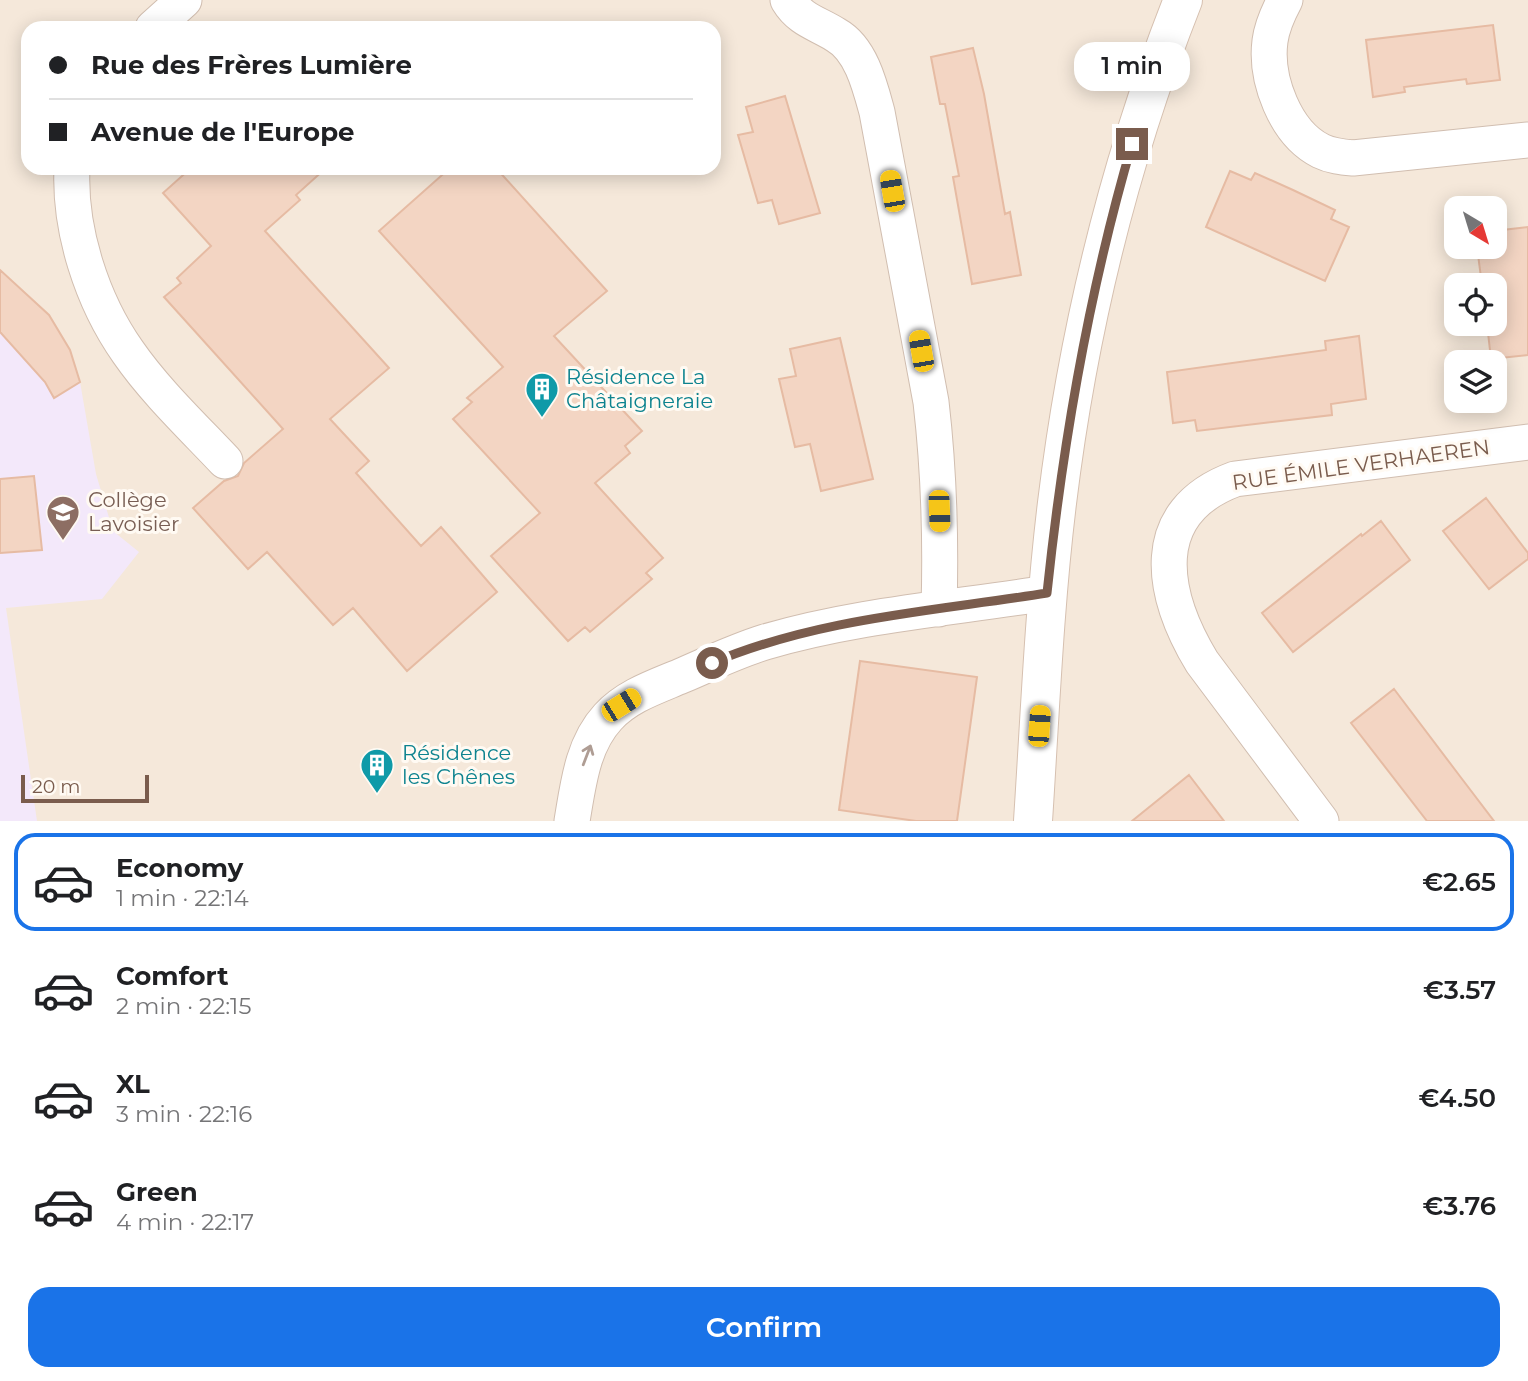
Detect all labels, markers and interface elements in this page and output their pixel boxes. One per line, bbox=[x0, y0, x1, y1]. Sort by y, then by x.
callout: 1 min bbox=[1074, 43, 1190, 92]
text: Rue des Frères Lumière bbox=[91, 49, 412, 81]
text: 1 min bbox=[1101, 52, 1163, 80]
text: Avenue de l'Europe bbox=[91, 116, 354, 148]
route end bbox=[1116, 128, 1148, 160]
car bbox=[879, 168, 906, 214]
north arrow bbox=[1444, 196, 1507, 259]
map controls bbox=[1444, 196, 1507, 413]
button: locate bbox=[1444, 273, 1507, 336]
car bbox=[908, 328, 935, 374]
button: layers bbox=[1444, 350, 1507, 413]
place label: Résidence La Châtaigneraie bbox=[566, 364, 713, 413]
building icon: Résidence La Châtaigneraie bbox=[523, 370, 561, 419]
street label: RUE ÉMILE VERHAEREN bbox=[1231, 434, 1491, 495]
place label: Collège Lavoisier bbox=[88, 487, 179, 536]
car bbox=[928, 490, 951, 532]
school or university icon: Collège Lavoisier bbox=[44, 493, 82, 542]
route start bbox=[696, 647, 728, 679]
car bbox=[598, 685, 645, 725]
car bbox=[1028, 704, 1051, 748]
place label: Résidence les Chênes bbox=[402, 740, 515, 789]
one-way arrow bbox=[582, 744, 595, 766]
building icon: Résidence les Chênes bbox=[358, 746, 396, 795]
scale bar bbox=[21, 772, 149, 804]
text: 20 m bbox=[32, 775, 80, 798]
icon: car bbox=[32, 851, 95, 914]
text: Economy bbox=[116, 852, 243, 884]
text: €2.65 bbox=[1422, 866, 1496, 898]
text: 1 min · 22:14 bbox=[116, 884, 249, 912]
icon: car bbox=[32, 959, 95, 1022]
text: Comfort bbox=[116, 960, 228, 992]
text: €3.57 bbox=[1423, 974, 1496, 1006]
text: 2 min · 22:15 bbox=[116, 992, 251, 1020]
icon: car bbox=[32, 1067, 95, 1130]
text: XL bbox=[116, 1068, 150, 1100]
text: €4.50 bbox=[1418, 1082, 1496, 1114]
text: 3 min · 22:16 bbox=[116, 1100, 252, 1128]
icon: car bbox=[32, 1175, 95, 1238]
text: Green bbox=[116, 1176, 198, 1208]
text: €3.76 bbox=[1422, 1190, 1496, 1222]
text: 4 min · 22:17 bbox=[116, 1208, 254, 1236]
button: Confirm bbox=[28, 1287, 1500, 1367]

